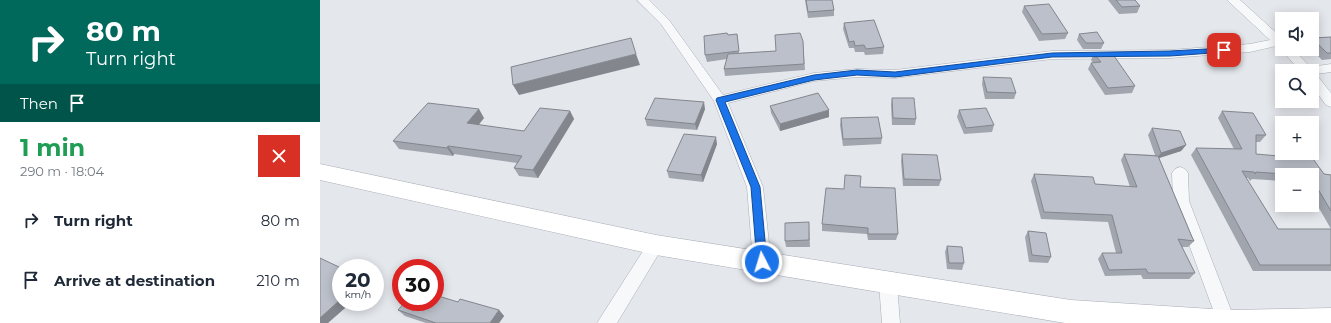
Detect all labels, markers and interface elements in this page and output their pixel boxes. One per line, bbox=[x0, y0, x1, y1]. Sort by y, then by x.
map controls bbox=[1275, 12, 1319, 212]
button: sound bbox=[1275, 12, 1319, 56]
text: 80 m bbox=[86, 14, 161, 48]
icon: right bbox=[20, 16, 72, 68]
pin bbox=[1207, 33, 1241, 67]
icon: arrive bbox=[1213, 39, 1235, 61]
text: Turn right bbox=[86, 48, 176, 70]
button: search bbox=[1275, 64, 1319, 108]
icon: arrive bbox=[66, 92, 88, 114]
text: Then bbox=[20, 94, 58, 113]
button: + bbox=[1275, 116, 1319, 160]
text: 1 min bbox=[20, 133, 85, 162]
button: close bbox=[258, 135, 300, 177]
text: 290 m · 18:04 bbox=[20, 163, 104, 179]
button: − bbox=[1275, 168, 1319, 212]
icon: right bbox=[20, 209, 42, 231]
text: Turn right bbox=[54, 211, 133, 230]
text: 80 m bbox=[261, 211, 300, 230]
position arrow bbox=[741, 241, 783, 283]
speed limit sign: 30 bbox=[392, 259, 444, 311]
text: 20 bbox=[345, 268, 371, 292]
icon: arrive bbox=[20, 269, 42, 291]
text: Arrive at destination bbox=[54, 271, 215, 290]
text: 210 m bbox=[256, 271, 300, 290]
text: km/h bbox=[345, 288, 371, 301]

